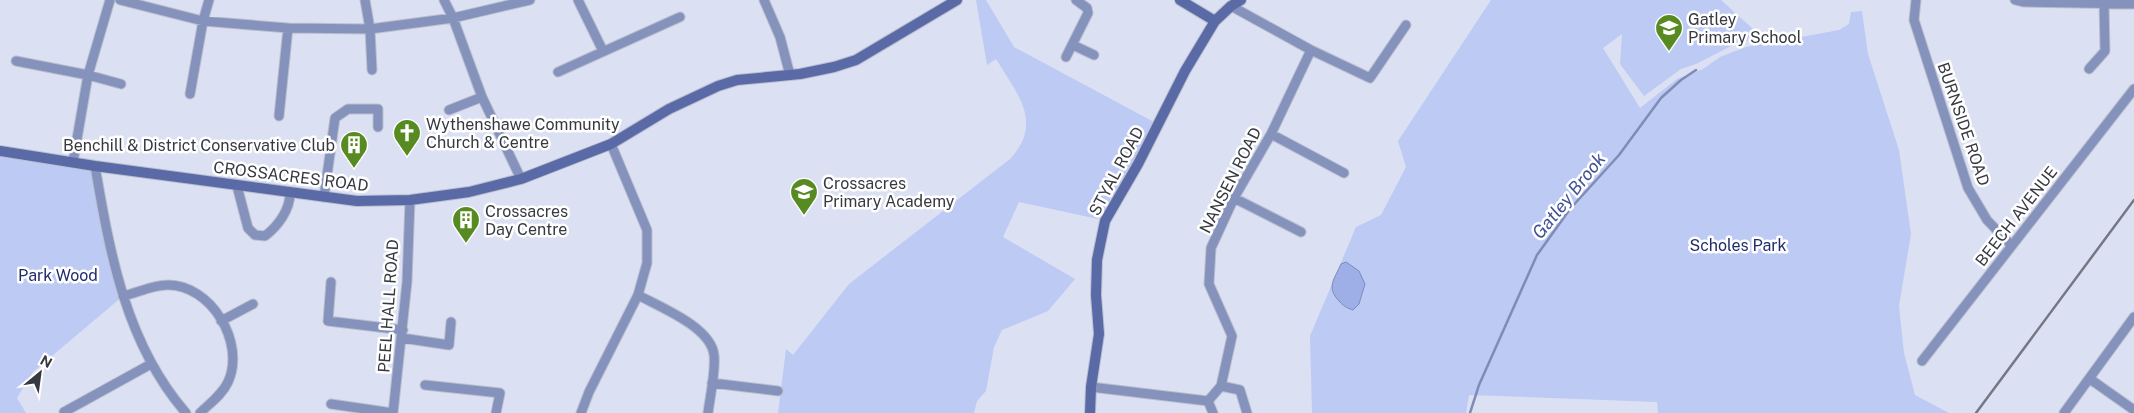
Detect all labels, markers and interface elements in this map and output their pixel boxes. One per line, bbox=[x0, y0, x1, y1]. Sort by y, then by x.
place label: Gatley Primary School bbox=[1688, 10, 1802, 47]
school or university icon: Gatley Primary School bbox=[1654, 13, 1684, 52]
street label: BURNSIDE ROAD bbox=[1934, 60, 1994, 188]
place label: Wythenshawe Community Church & Centre bbox=[426, 115, 620, 152]
church icon: Wythenshawe Community Church & Centre bbox=[392, 118, 422, 157]
street label: STYAL ROAD bbox=[1085, 124, 1148, 219]
street label: NANSEN ROAD bbox=[1196, 124, 1265, 236]
building icon: Benchill & District Conservative Club bbox=[339, 130, 369, 169]
place label: Benchill & District Conservative Club bbox=[63, 136, 335, 155]
water label: Gatley Brook bbox=[1528, 148, 1610, 243]
street label: CROSSACRES ROAD bbox=[212, 158, 370, 195]
street label: BEECH AVENUE bbox=[1972, 163, 2061, 270]
place label: Crossacres Primary Academy bbox=[823, 174, 955, 211]
school or university icon: Crossacres Primary Academy bbox=[789, 177, 819, 216]
place label: Crossacres Day Centre bbox=[485, 202, 568, 239]
building icon: Crossacres Day Centre bbox=[451, 205, 481, 244]
park label: Scholes Park bbox=[1689, 236, 1787, 255]
street label: PEEL HALL ROAD bbox=[374, 239, 403, 373]
park label: Park Wood bbox=[18, 266, 98, 285]
north arrow bbox=[15, 348, 65, 398]
text: N bbox=[38, 352, 55, 371]

